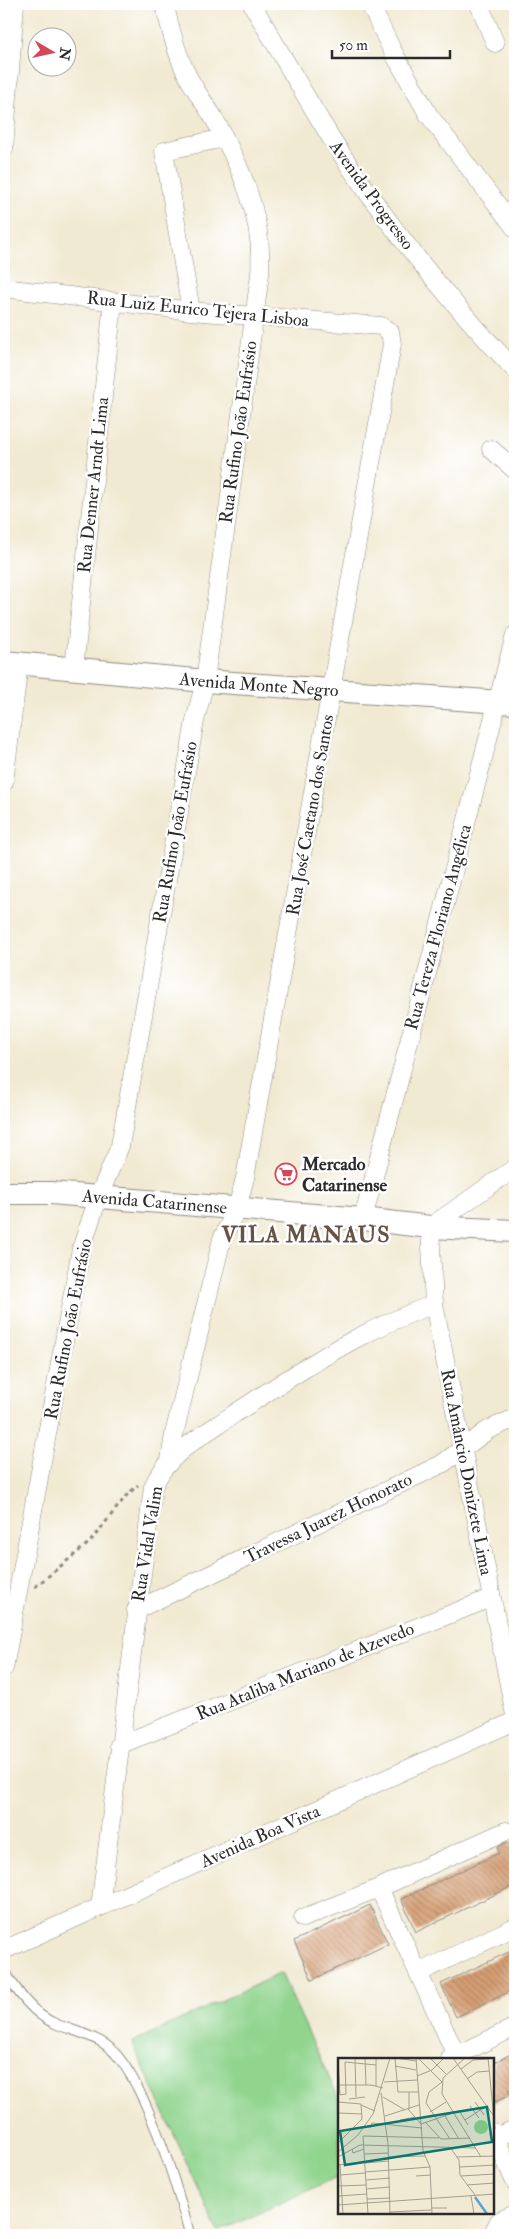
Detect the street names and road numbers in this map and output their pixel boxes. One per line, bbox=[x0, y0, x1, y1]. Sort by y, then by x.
street label: Avenida Progresso bbox=[324, 135, 419, 255]
street label: Rua Luiz Eurico Tejera Lisboa bbox=[86, 286, 311, 333]
street label: Rua Rufino João Eufrásio bbox=[214, 339, 263, 525]
street label: Rua Denner Arndt Lima bbox=[73, 395, 114, 574]
street label: Avenida Monte Negro bbox=[177, 668, 340, 702]
street label: Rua José Caetano dos Santos bbox=[281, 713, 340, 918]
street label: Rua Rufino João Eufrásio bbox=[148, 739, 203, 925]
street label: Rua Tereza Floriano Angélica bbox=[400, 821, 477, 1033]
street label: Avenida Catarinense bbox=[80, 1185, 228, 1220]
street label: Rua Rufino João Eufrásio bbox=[40, 1236, 97, 1422]
street label: Rua Amâncio Donizete Lima bbox=[435, 1367, 498, 1578]
street label: Travessa Juarez Honorato bbox=[241, 1468, 416, 1569]
street label: Rua Vidal Valim bbox=[127, 1484, 168, 1604]
street label: Rua Ataliba Mariano de Azevedo bbox=[193, 1617, 418, 1726]
street label: Avenida Boa Vista bbox=[196, 1800, 324, 1874]

